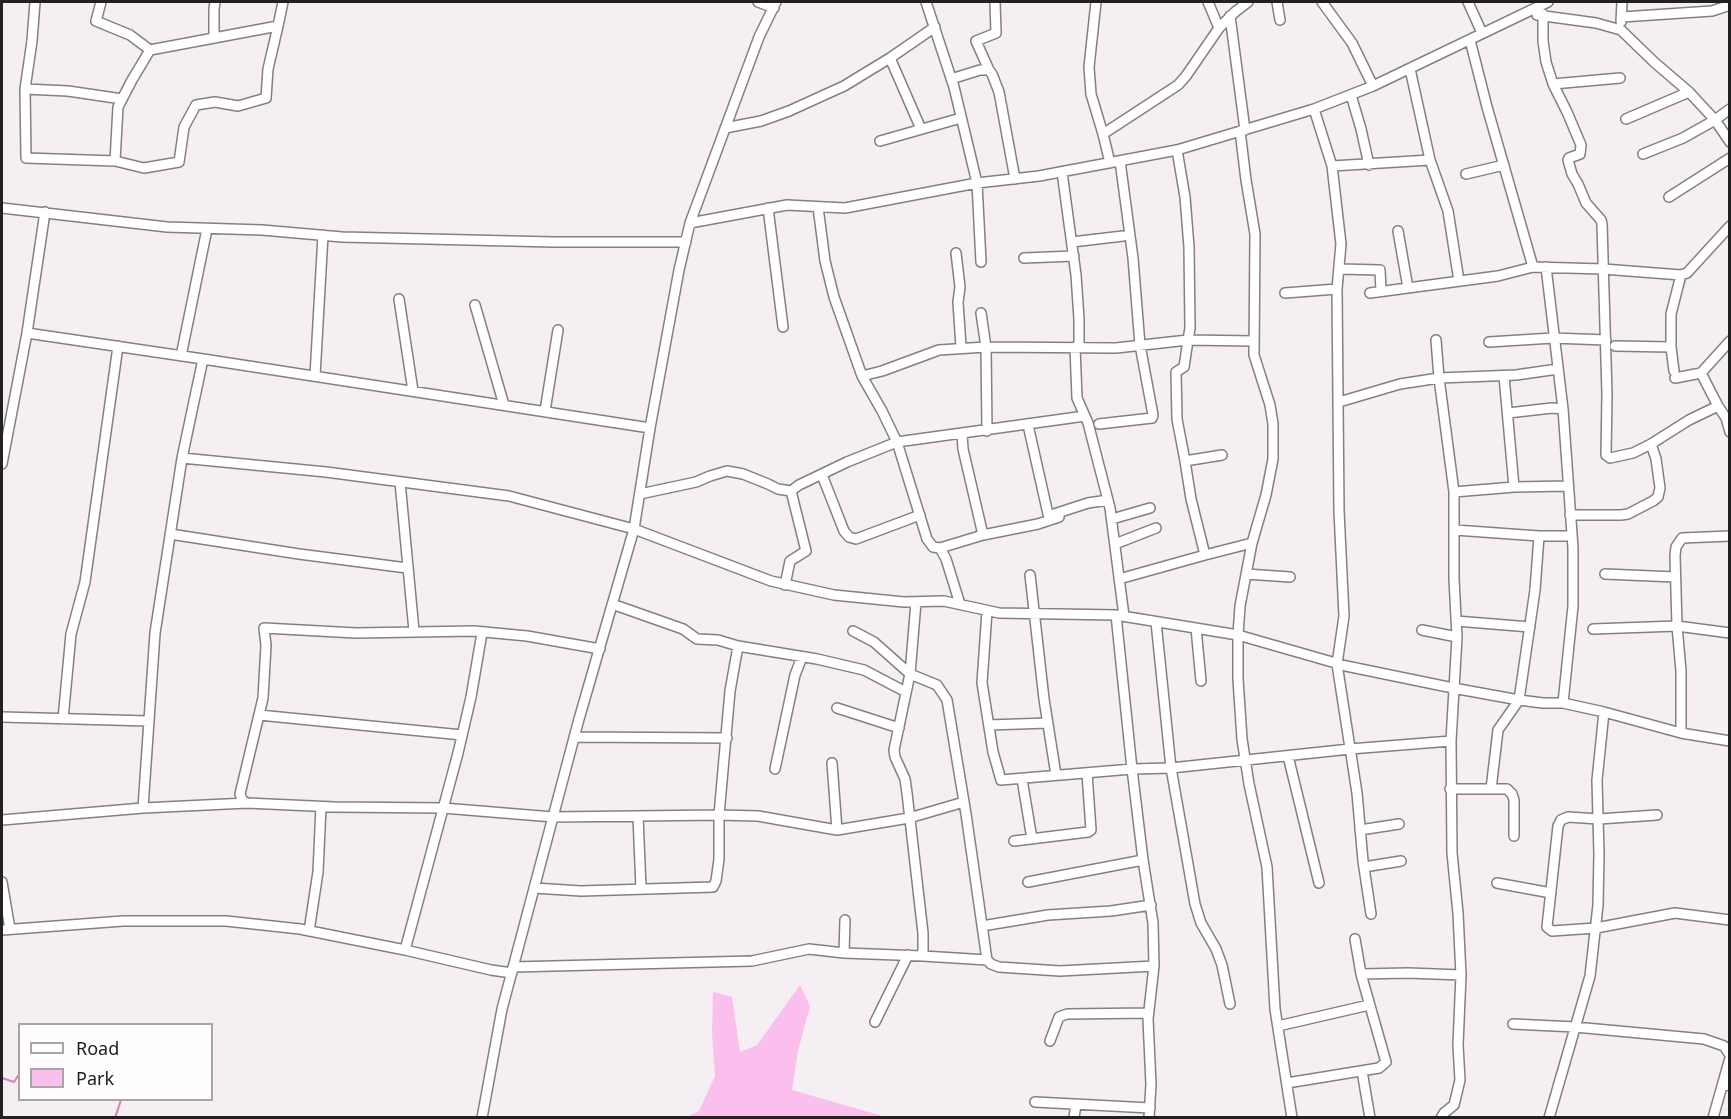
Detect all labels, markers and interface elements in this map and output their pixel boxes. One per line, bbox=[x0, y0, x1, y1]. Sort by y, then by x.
legend bbox=[18, 1023, 213, 1101]
text: Road bbox=[76, 1036, 119, 1060]
text: Park bbox=[76, 1066, 114, 1090]

